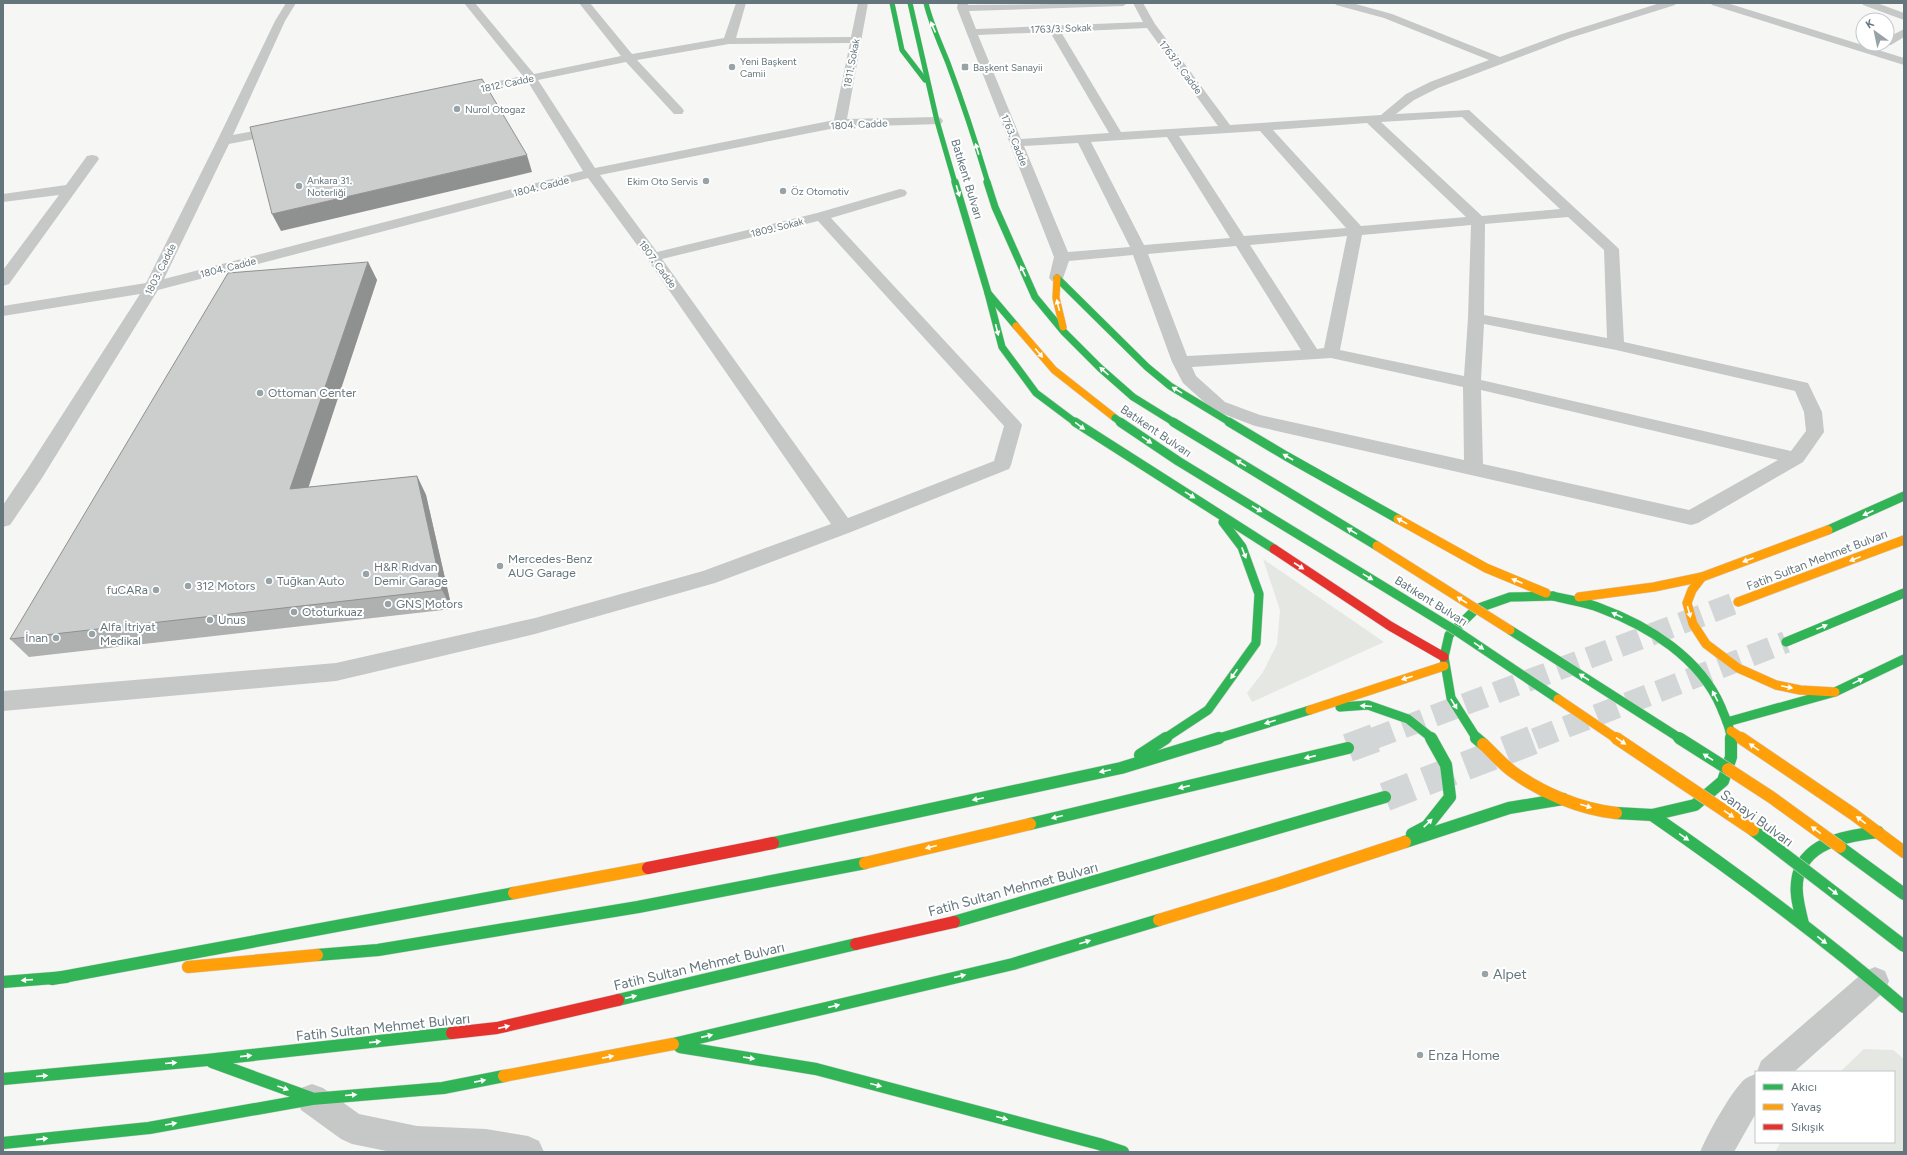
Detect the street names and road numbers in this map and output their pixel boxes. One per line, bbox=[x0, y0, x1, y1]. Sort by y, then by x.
street label: 1763/3. Sokak bbox=[1030, 21, 1092, 36]
street label: 1811. Sokak bbox=[840, 37, 863, 89]
street label: 1763/3. Cadde bbox=[1156, 38, 1205, 97]
street label: 1812. Cadde bbox=[479, 71, 535, 95]
street label: 1763. Cadde bbox=[998, 112, 1031, 168]
street label: 1804. Cadde bbox=[830, 116, 888, 132]
street label: Batıkent Bulvarı bbox=[948, 137, 986, 221]
street label: 1804. Cadde bbox=[512, 173, 571, 200]
street label: 1809. Sokak bbox=[750, 215, 805, 240]
street label: 1807. Cadde bbox=[636, 238, 680, 291]
street label: 1803. Cadde bbox=[142, 241, 179, 297]
street label: 1804. Cadde bbox=[199, 254, 258, 281]
street label: Batıkent Bulvarı bbox=[1118, 402, 1194, 460]
street label: Fatih Sultan Mehmet Bulvarı bbox=[1745, 527, 1889, 593]
street label: Batıkent Bulvarı bbox=[1392, 573, 1470, 629]
street label: Sanayi Bulvarı bbox=[1717, 786, 1797, 851]
street label: Fatih Sultan Mehmet Bulvarı bbox=[926, 859, 1100, 920]
street label: Fatih Sultan Mehmet Bulvarı bbox=[612, 939, 786, 994]
street label: Fatih Sultan Mehmet Bulvarı bbox=[295, 1010, 471, 1045]

